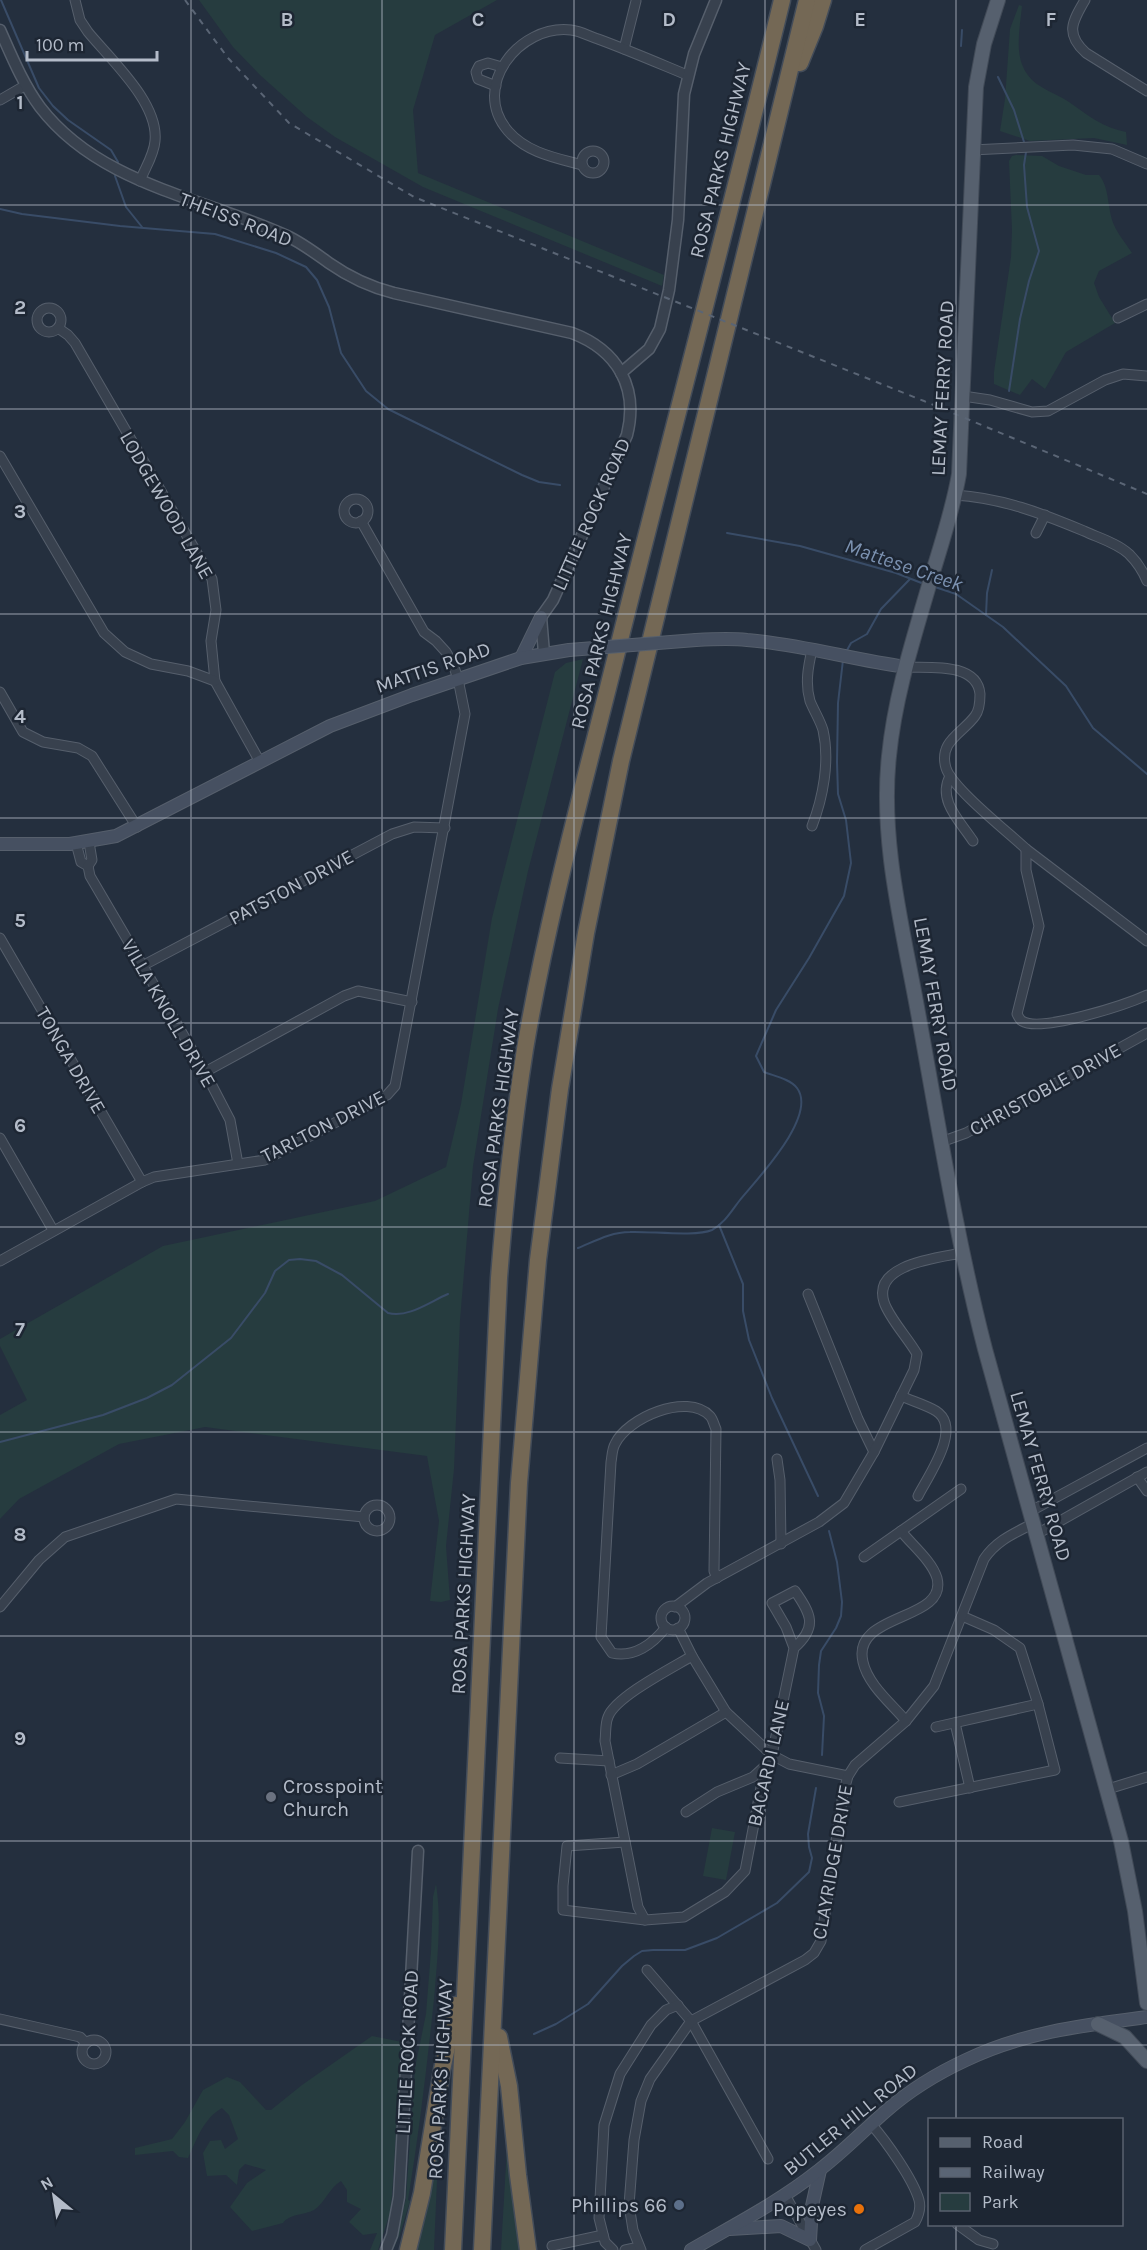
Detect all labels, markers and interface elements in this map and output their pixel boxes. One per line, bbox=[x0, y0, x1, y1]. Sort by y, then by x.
text: B bbox=[281, 8, 293, 31]
text: C bbox=[472, 8, 484, 31]
text: D bbox=[662, 8, 676, 31]
text: E bbox=[854, 8, 866, 31]
text: F bbox=[1046, 8, 1057, 31]
scale bar bbox=[27, 24, 158, 62]
text: 100 m bbox=[36, 34, 84, 56]
street label: ROSA PARKS HIGHWAY bbox=[685, 60, 756, 260]
text: 1 bbox=[16, 91, 24, 114]
street label: THEISS ROAD bbox=[176, 187, 295, 252]
text: 2 bbox=[14, 296, 26, 319]
street label: LEMAY FERRY ROAD bbox=[926, 300, 959, 477]
street label: LODGEWOOD LANE bbox=[115, 427, 218, 583]
street label: LITTLE ROCK ROAD bbox=[548, 434, 635, 594]
text: 3 bbox=[14, 500, 26, 523]
street label: ROSA PARKS HIGHWAY bbox=[566, 531, 637, 731]
water label: Mattese Creek bbox=[842, 534, 967, 597]
street label: MATTIS ROAD bbox=[373, 637, 494, 698]
text: 4 bbox=[14, 705, 26, 728]
street label: PATSTON DRIVE bbox=[225, 845, 358, 930]
text: 5 bbox=[14, 909, 26, 932]
street label: LEMAY FERRY ROAD bbox=[909, 915, 962, 1093]
street label: VILLA KNOLL DRIVE bbox=[117, 935, 220, 1092]
street label: TONGA DRIVE bbox=[31, 1003, 110, 1118]
street label: ROSA PARKS HIGHWAY bbox=[473, 1007, 524, 1209]
street label: CHRISTOBLE DRIVE bbox=[965, 1038, 1125, 1141]
street label: TARLTON DRIVE bbox=[257, 1085, 389, 1168]
text: 6 bbox=[14, 1114, 26, 1137]
text: 7 bbox=[15, 1318, 25, 1341]
street label: LEMAY FERRY ROAD bbox=[1005, 1388, 1076, 1564]
street label: ROSA PARKS HIGHWAY bbox=[447, 1493, 480, 1695]
text: 8 bbox=[14, 1523, 26, 1546]
street label: BACARDI LANE bbox=[743, 1698, 794, 1829]
text: 9 bbox=[14, 1727, 26, 1750]
place label: Crosspoint Church bbox=[283, 1775, 383, 1821]
street label: CLAYRIDGE DRIVE bbox=[808, 1783, 857, 1941]
marker: Crosspoint Church bbox=[264, 1790, 278, 1804]
street label: LITTLE ROCK ROAD bbox=[392, 1969, 423, 2135]
street label: ROSA PARKS HIGHWAY bbox=[424, 1978, 457, 2180]
street label: BUTLER HILL ROAD bbox=[779, 2058, 922, 2180]
legend bbox=[928, 2118, 1123, 2226]
text: Road bbox=[982, 2131, 1023, 2153]
text: Railway bbox=[982, 2161, 1045, 2183]
north arrow bbox=[24, 2166, 84, 2226]
text: N bbox=[37, 2172, 56, 2195]
text: Park bbox=[982, 2191, 1019, 2213]
place label: Phillips 66 bbox=[571, 2194, 667, 2217]
marker: Phillips 66 bbox=[672, 2198, 686, 2212]
place label: Popeyes bbox=[773, 2198, 847, 2221]
marker: Popeyes bbox=[852, 2202, 866, 2216]

